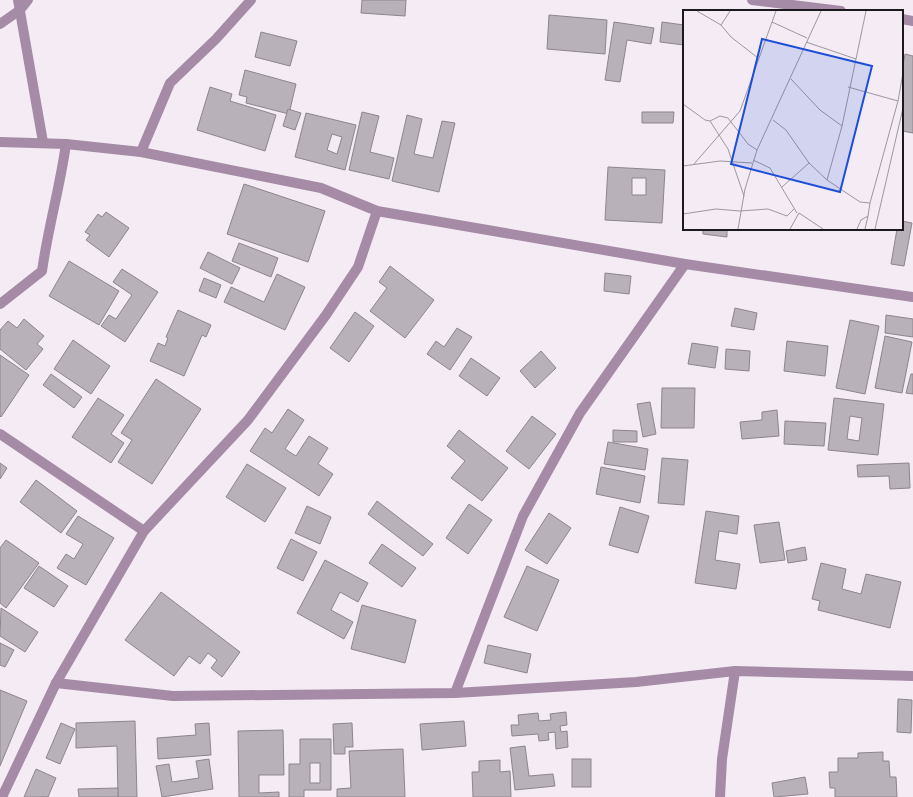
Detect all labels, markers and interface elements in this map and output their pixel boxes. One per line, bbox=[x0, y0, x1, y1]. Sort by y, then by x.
inset map bbox=[683, 10, 903, 230]

